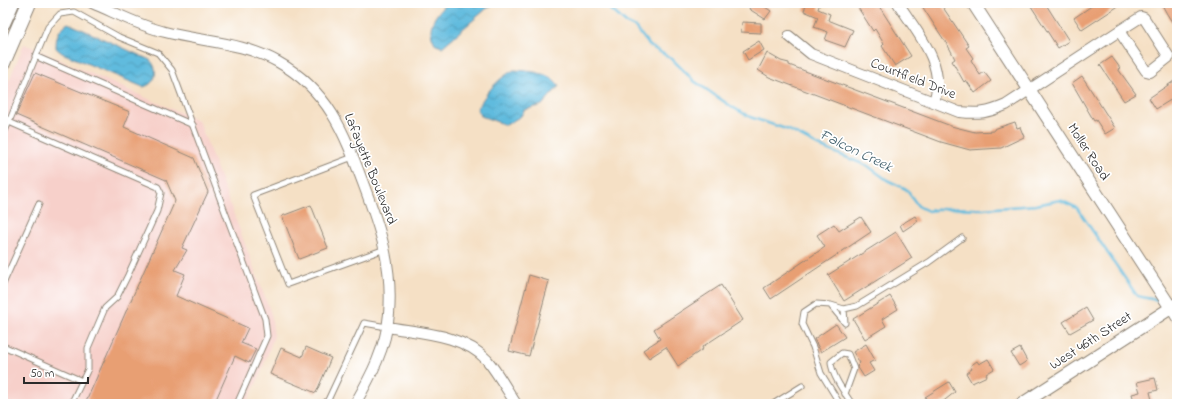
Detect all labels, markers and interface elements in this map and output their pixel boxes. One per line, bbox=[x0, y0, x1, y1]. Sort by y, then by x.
street label: Courtfield Drive bbox=[867, 53, 960, 105]
street label: Lafayette Boulevard bbox=[337, 110, 402, 228]
street label: Moller Road bbox=[1062, 119, 1114, 185]
water label: Falcon Creek bbox=[816, 124, 898, 179]
street label: West 46th Street bbox=[1046, 306, 1137, 376]
scale bar bbox=[24, 359, 88, 385]
text: 50 m bbox=[30, 365, 54, 383]

